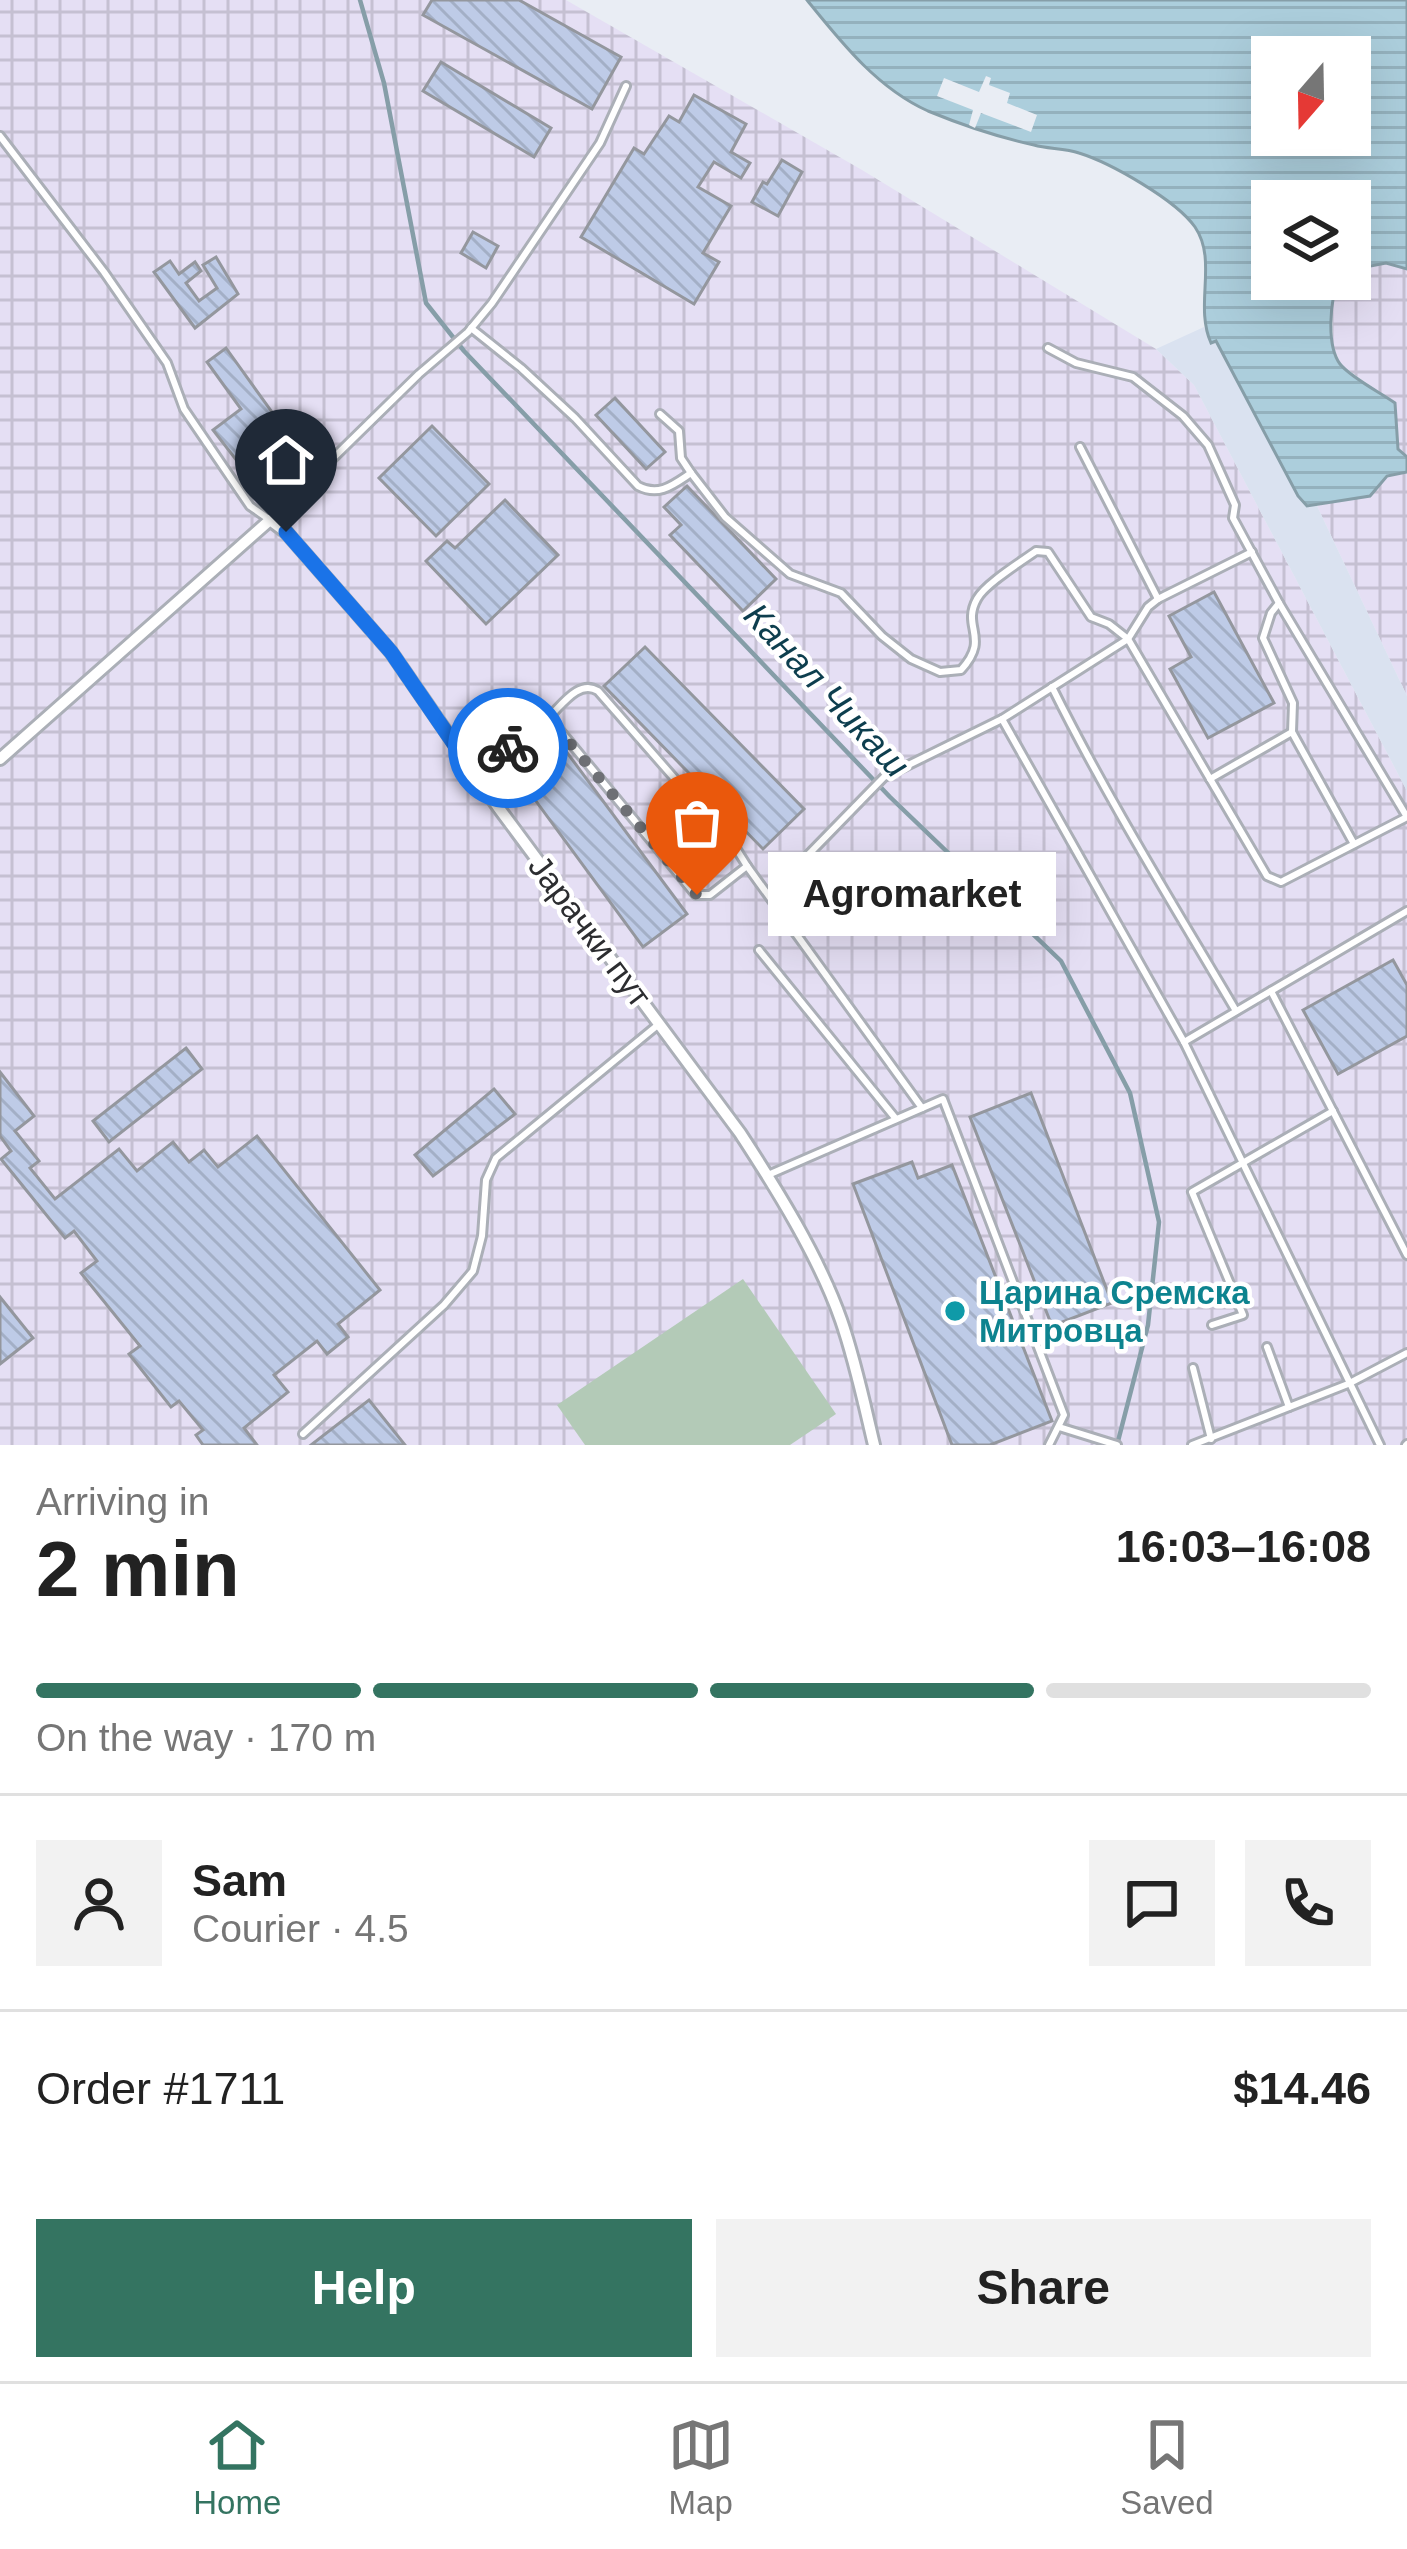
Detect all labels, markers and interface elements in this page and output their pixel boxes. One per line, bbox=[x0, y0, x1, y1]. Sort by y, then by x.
north arrow bbox=[1251, 36, 1371, 156]
map controls bbox=[1251, 36, 1371, 300]
button: layers bbox=[1251, 180, 1371, 300]
pin bbox=[235, 409, 337, 532]
icon: home bbox=[253, 427, 319, 493]
water label: Канал Чикаш bbox=[736, 595, 918, 785]
courier bbox=[448, 688, 568, 808]
icon: bike bbox=[475, 715, 541, 781]
pin bbox=[646, 772, 748, 895]
icon: bag bbox=[664, 790, 730, 856]
street label: Јарачки пут bbox=[521, 848, 659, 1014]
callout: Agromarket bbox=[769, 853, 1057, 937]
text: Agromarket bbox=[803, 872, 1021, 915]
place label: Царина Сремска Митровца bbox=[979, 1274, 1250, 1349]
marker: Царина Сремска Митровца bbox=[942, 1298, 968, 1324]
text: Arriving in bbox=[36, 1480, 209, 1523]
text: 16:03–16:08 bbox=[1116, 1521, 1371, 1572]
text: 2 min bbox=[36, 1525, 240, 1613]
text: On the way · 170 m bbox=[36, 1716, 376, 1759]
button: person bbox=[36, 1840, 162, 1966]
button: chat bbox=[1089, 1840, 1215, 1966]
button: phone bbox=[1245, 1840, 1371, 1966]
text: Sam bbox=[192, 1855, 287, 1906]
text: Courier · 4.5 bbox=[192, 1907, 409, 1950]
text: Order #1711 bbox=[36, 2063, 285, 2114]
text: $14.46 bbox=[1233, 2063, 1371, 2114]
button: Help bbox=[36, 2219, 692, 2357]
button: Share bbox=[716, 2219, 1371, 2357]
tab: Home bbox=[193, 2412, 281, 2522]
tab: Map bbox=[668, 2412, 734, 2522]
tab: Saved bbox=[1120, 2412, 1214, 2522]

